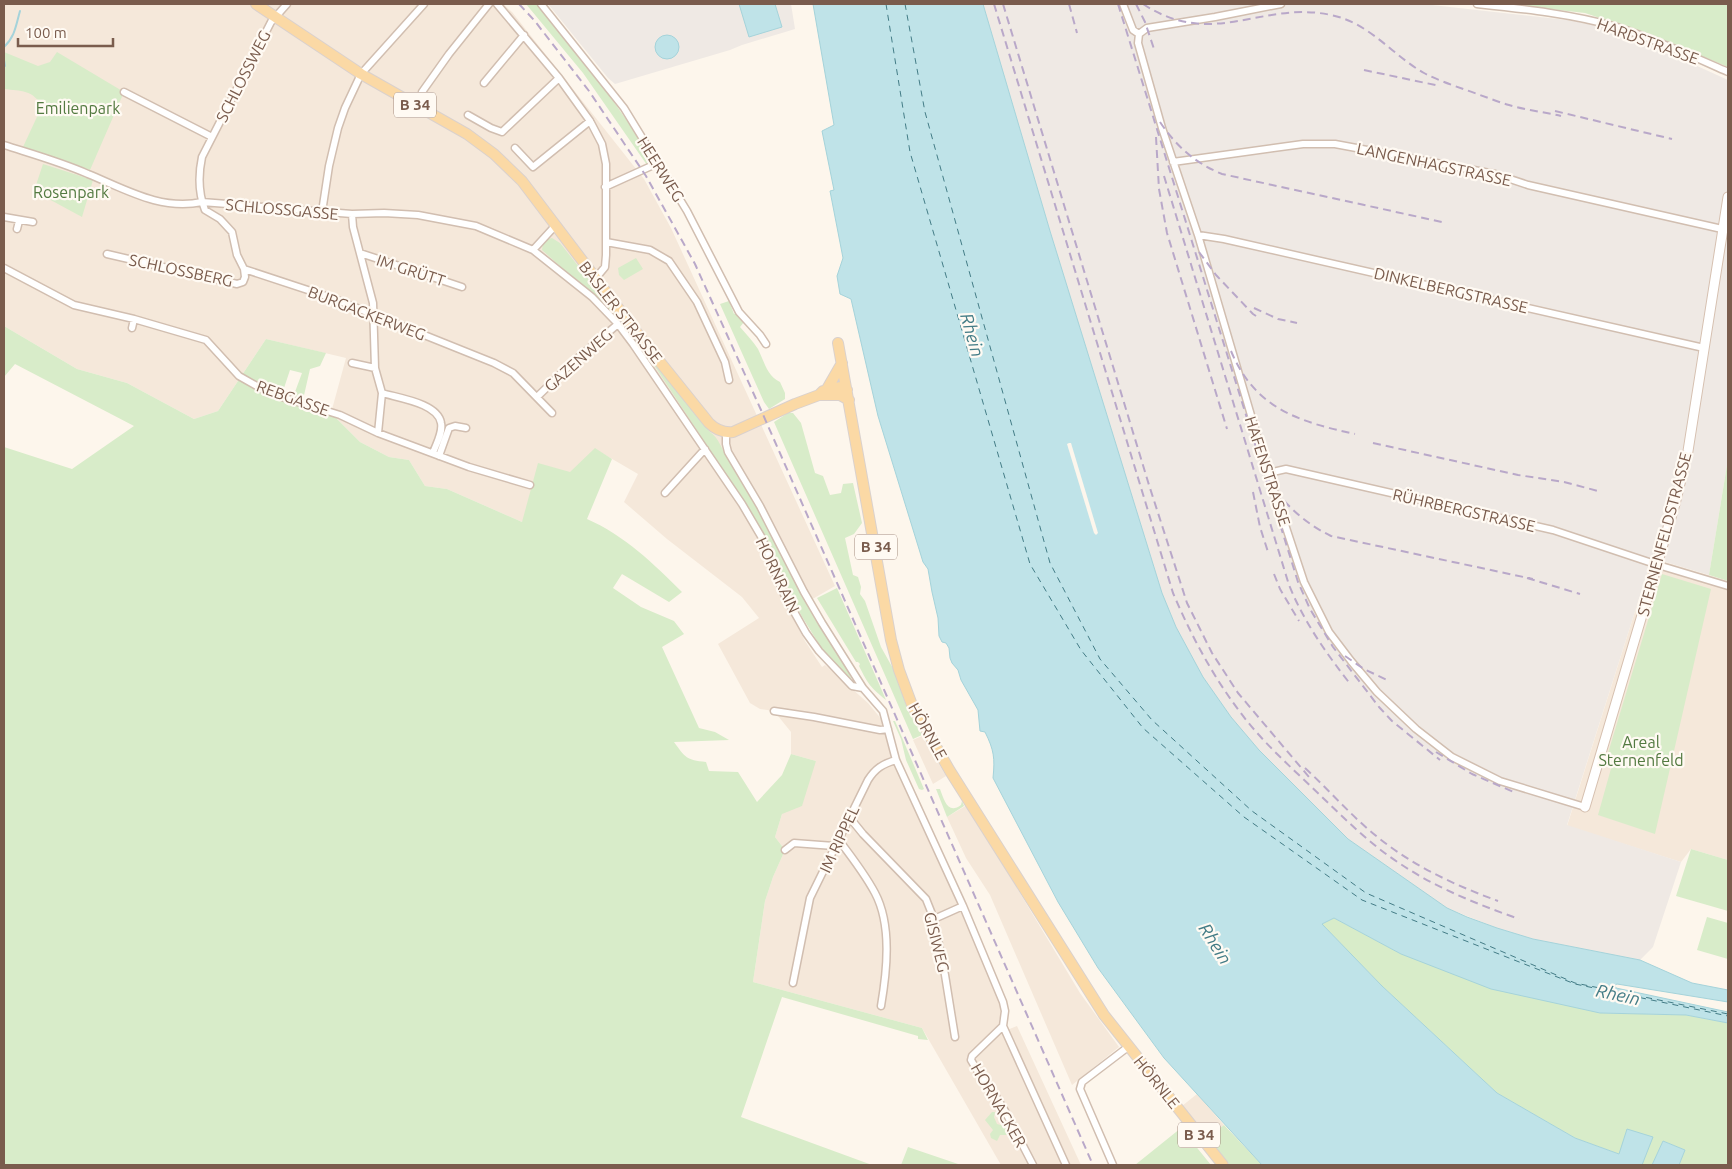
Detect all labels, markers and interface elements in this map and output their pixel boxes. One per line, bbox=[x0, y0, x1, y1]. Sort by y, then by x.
street label: HARDSTRASSE bbox=[1595, 14, 1701, 68]
scale bar bbox=[18, 15, 112, 47]
text: 100 m bbox=[25, 24, 67, 41]
street label: SCHLOSSWEG bbox=[212, 27, 274, 125]
road number: B 34 bbox=[394, 92, 436, 118]
park label: Emilienpark bbox=[36, 99, 120, 117]
street label: HEERWEG bbox=[634, 133, 688, 205]
street label: LANGENHAGSTRASSE bbox=[1355, 139, 1513, 189]
park label: Rosenpark bbox=[33, 183, 109, 201]
street label: SCHLOSSGASSE bbox=[225, 195, 339, 223]
street label: SCHLOSSBERG bbox=[127, 250, 235, 290]
street label: IM GRÜTT bbox=[374, 250, 448, 290]
street label: BASLER STRASSE bbox=[576, 258, 666, 366]
street label: DINKELBERGSTRASSE bbox=[1372, 264, 1530, 316]
street label: BURGACKERWEG bbox=[306, 282, 428, 344]
water label: Rhein bbox=[957, 311, 989, 359]
street label: GAZENWEG bbox=[540, 325, 616, 395]
street label: REBGASSE bbox=[254, 377, 332, 419]
street label: HAFENSTRASSE bbox=[1242, 414, 1294, 528]
street label: STERNENFELDSTRASSE bbox=[1633, 450, 1695, 618]
street label: RÜHRBERGSTRASSE bbox=[1391, 485, 1537, 535]
street label: HORNRAIN bbox=[753, 534, 803, 616]
road number: B 34 bbox=[855, 534, 897, 560]
street label: HÖRNLE bbox=[905, 699, 951, 763]
park label: Areal Sternenfeld bbox=[1598, 733, 1684, 769]
street label: IM RIPPEL bbox=[816, 803, 862, 875]
street label: GISIWEG bbox=[921, 910, 953, 974]
water label: Rhein bbox=[1196, 919, 1236, 968]
water label: Rhein bbox=[1594, 980, 1642, 1008]
street label: HÖRNLE bbox=[1130, 1052, 1184, 1112]
street label: HORNACKER bbox=[968, 1060, 1030, 1150]
road number: B 34 bbox=[1178, 1122, 1220, 1148]

